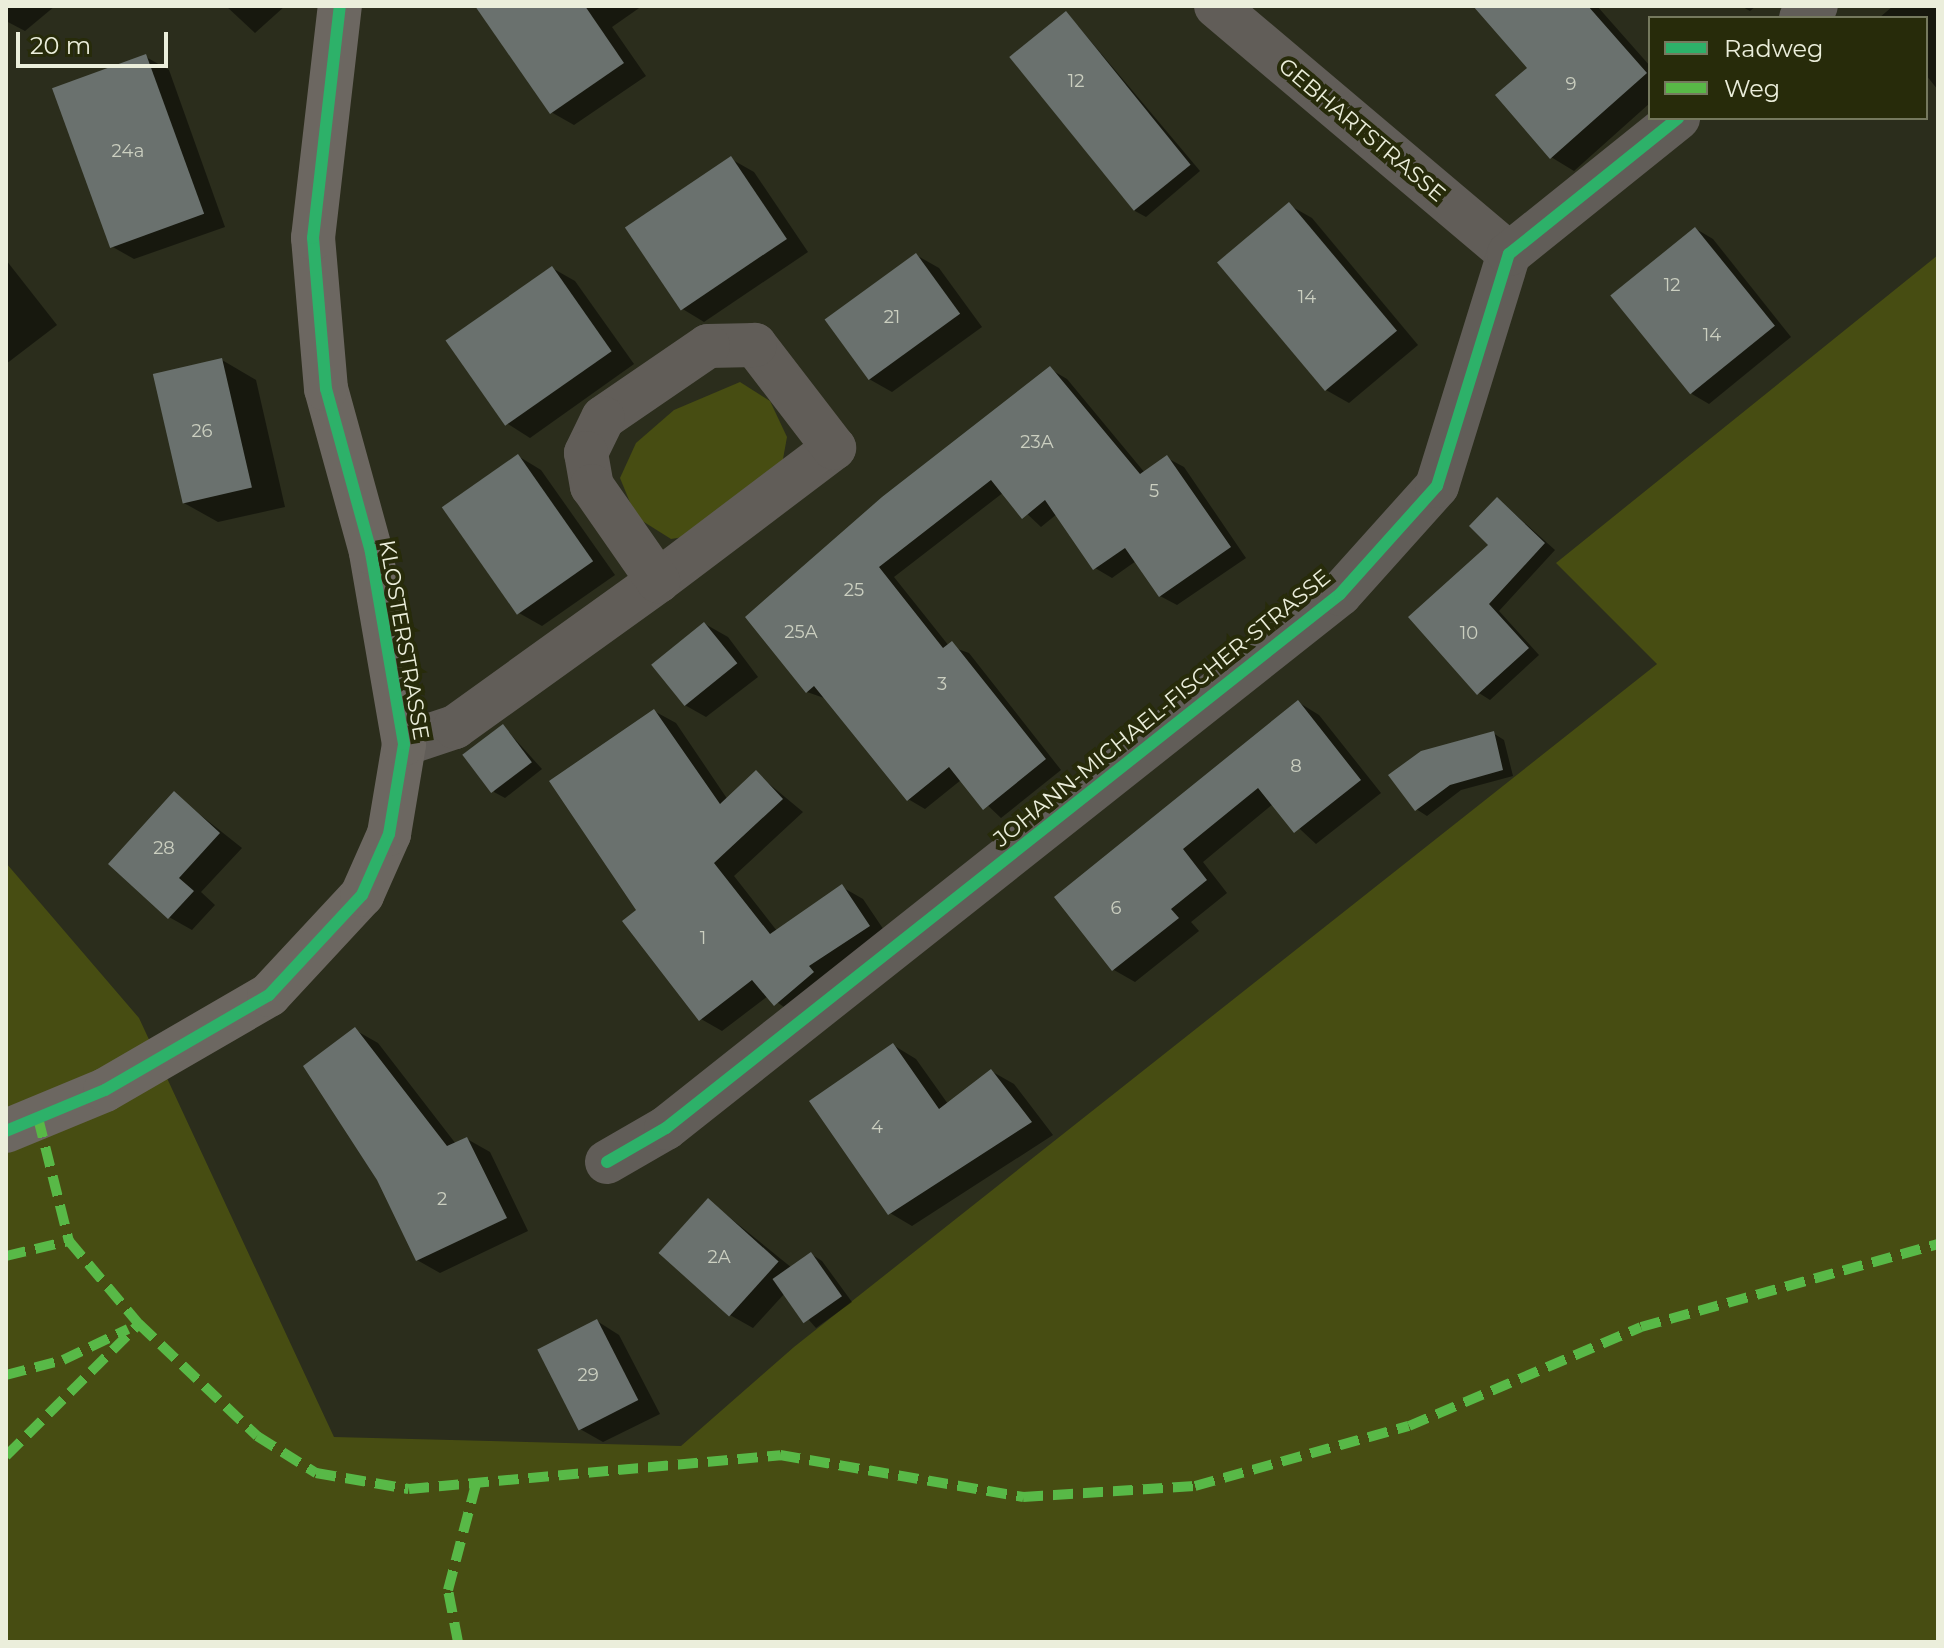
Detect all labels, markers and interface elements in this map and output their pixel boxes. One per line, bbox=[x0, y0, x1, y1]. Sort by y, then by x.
scale bar bbox=[20, 16, 172, 66]
legend bbox=[1648, 16, 1928, 120]
text: 20 m bbox=[30, 31, 91, 60]
text: Radweg bbox=[1724, 34, 1823, 63]
street label: GEBHARTSTRASSE bbox=[1273, 53, 1451, 207]
house number: 12 bbox=[1068, 70, 1084, 92]
house number: 9 bbox=[1566, 73, 1576, 95]
text: Weg bbox=[1724, 74, 1780, 103]
house number: 24a bbox=[112, 140, 144, 162]
house number: 12 bbox=[1664, 274, 1680, 296]
house number: 14 bbox=[1298, 286, 1316, 308]
house number: 21 bbox=[884, 306, 900, 328]
house number: 14 bbox=[1703, 324, 1721, 346]
house number: 26 bbox=[191, 420, 213, 442]
house number: 23A bbox=[1020, 431, 1054, 453]
house number: 5 bbox=[1149, 480, 1159, 502]
street label: KLOSTERSTRASSE bbox=[373, 538, 435, 742]
street label: JOHANN-MICHAEL-FISCHER-STRASSE bbox=[988, 564, 1336, 852]
house number: 25 bbox=[844, 579, 864, 601]
house number: 25A bbox=[784, 621, 818, 643]
house number: 10 bbox=[1460, 622, 1478, 644]
house number: 3 bbox=[937, 673, 947, 695]
house number: 8 bbox=[1290, 755, 1302, 777]
house number: 28 bbox=[153, 837, 175, 859]
house number: 6 bbox=[1111, 897, 1121, 919]
house number: 1 bbox=[700, 927, 706, 949]
house number: 4 bbox=[871, 1116, 883, 1138]
house number: 2 bbox=[437, 1188, 447, 1210]
house number: 2A bbox=[707, 1246, 731, 1268]
house number: 29 bbox=[577, 1364, 599, 1386]

